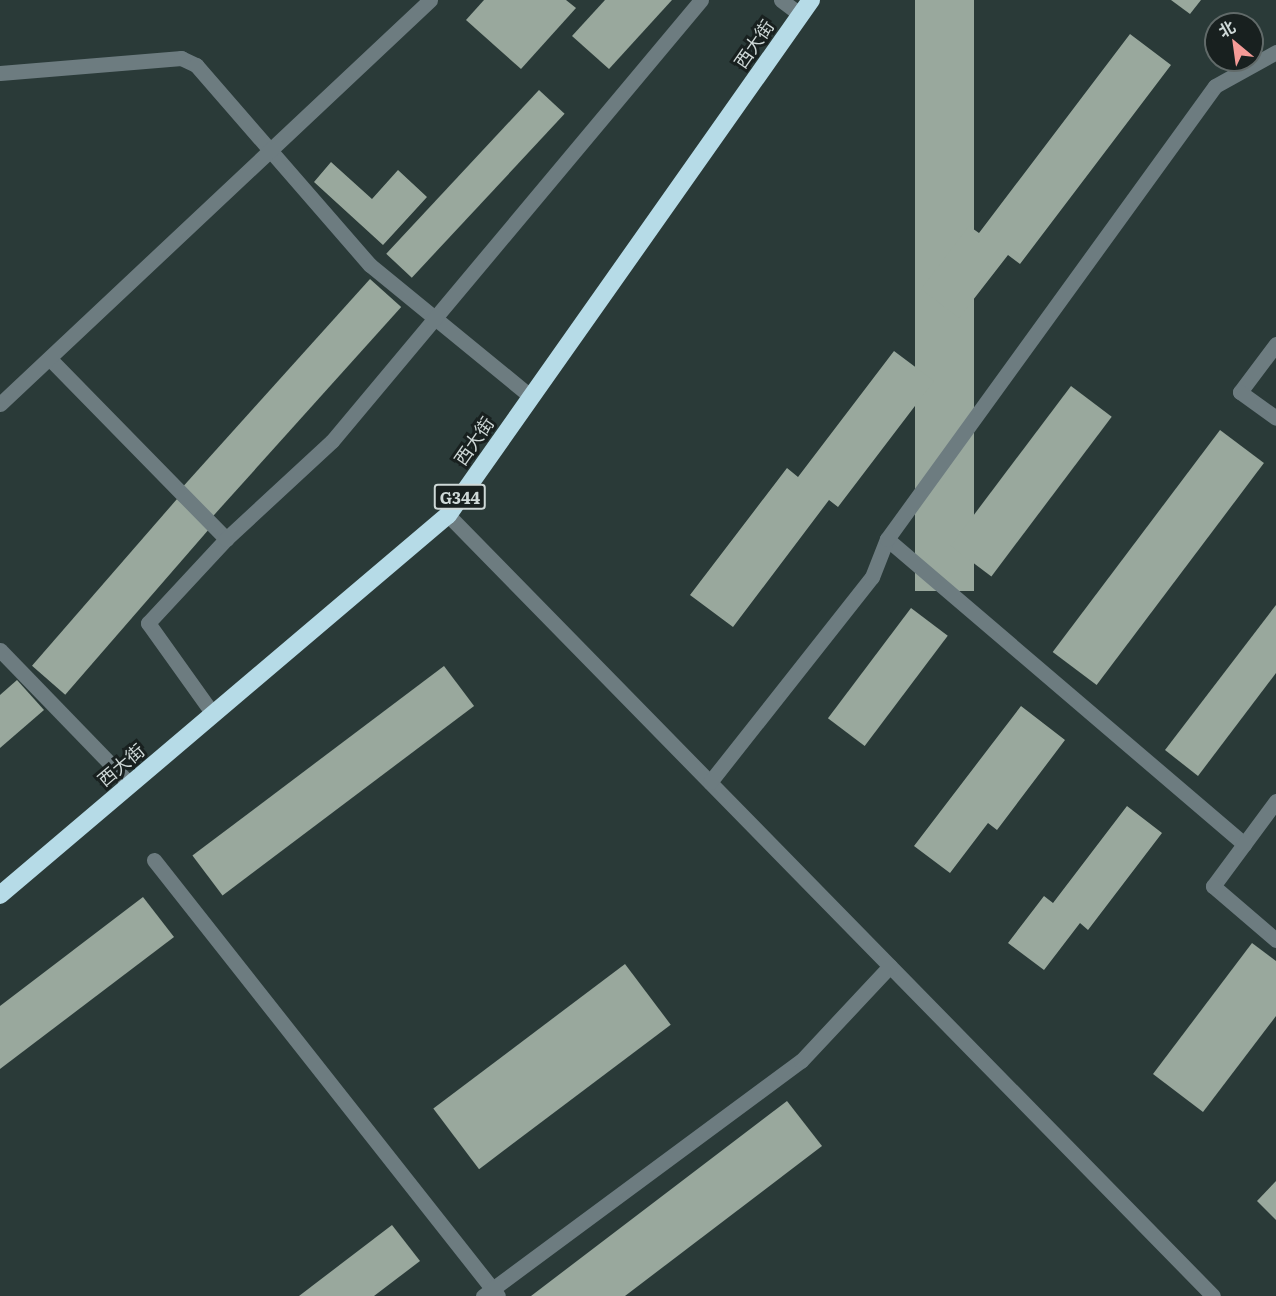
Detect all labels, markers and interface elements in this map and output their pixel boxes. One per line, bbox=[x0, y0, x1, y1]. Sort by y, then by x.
north arrow bbox=[1204, 12, 1264, 72]
text: 北 bbox=[1213, 14, 1239, 42]
street label: 西大街 bbox=[730, 16, 778, 72]
street label: 西大街 bbox=[450, 413, 498, 469]
road number: G344 bbox=[433, 484, 487, 510]
street label: 西大街 bbox=[93, 739, 149, 791]

